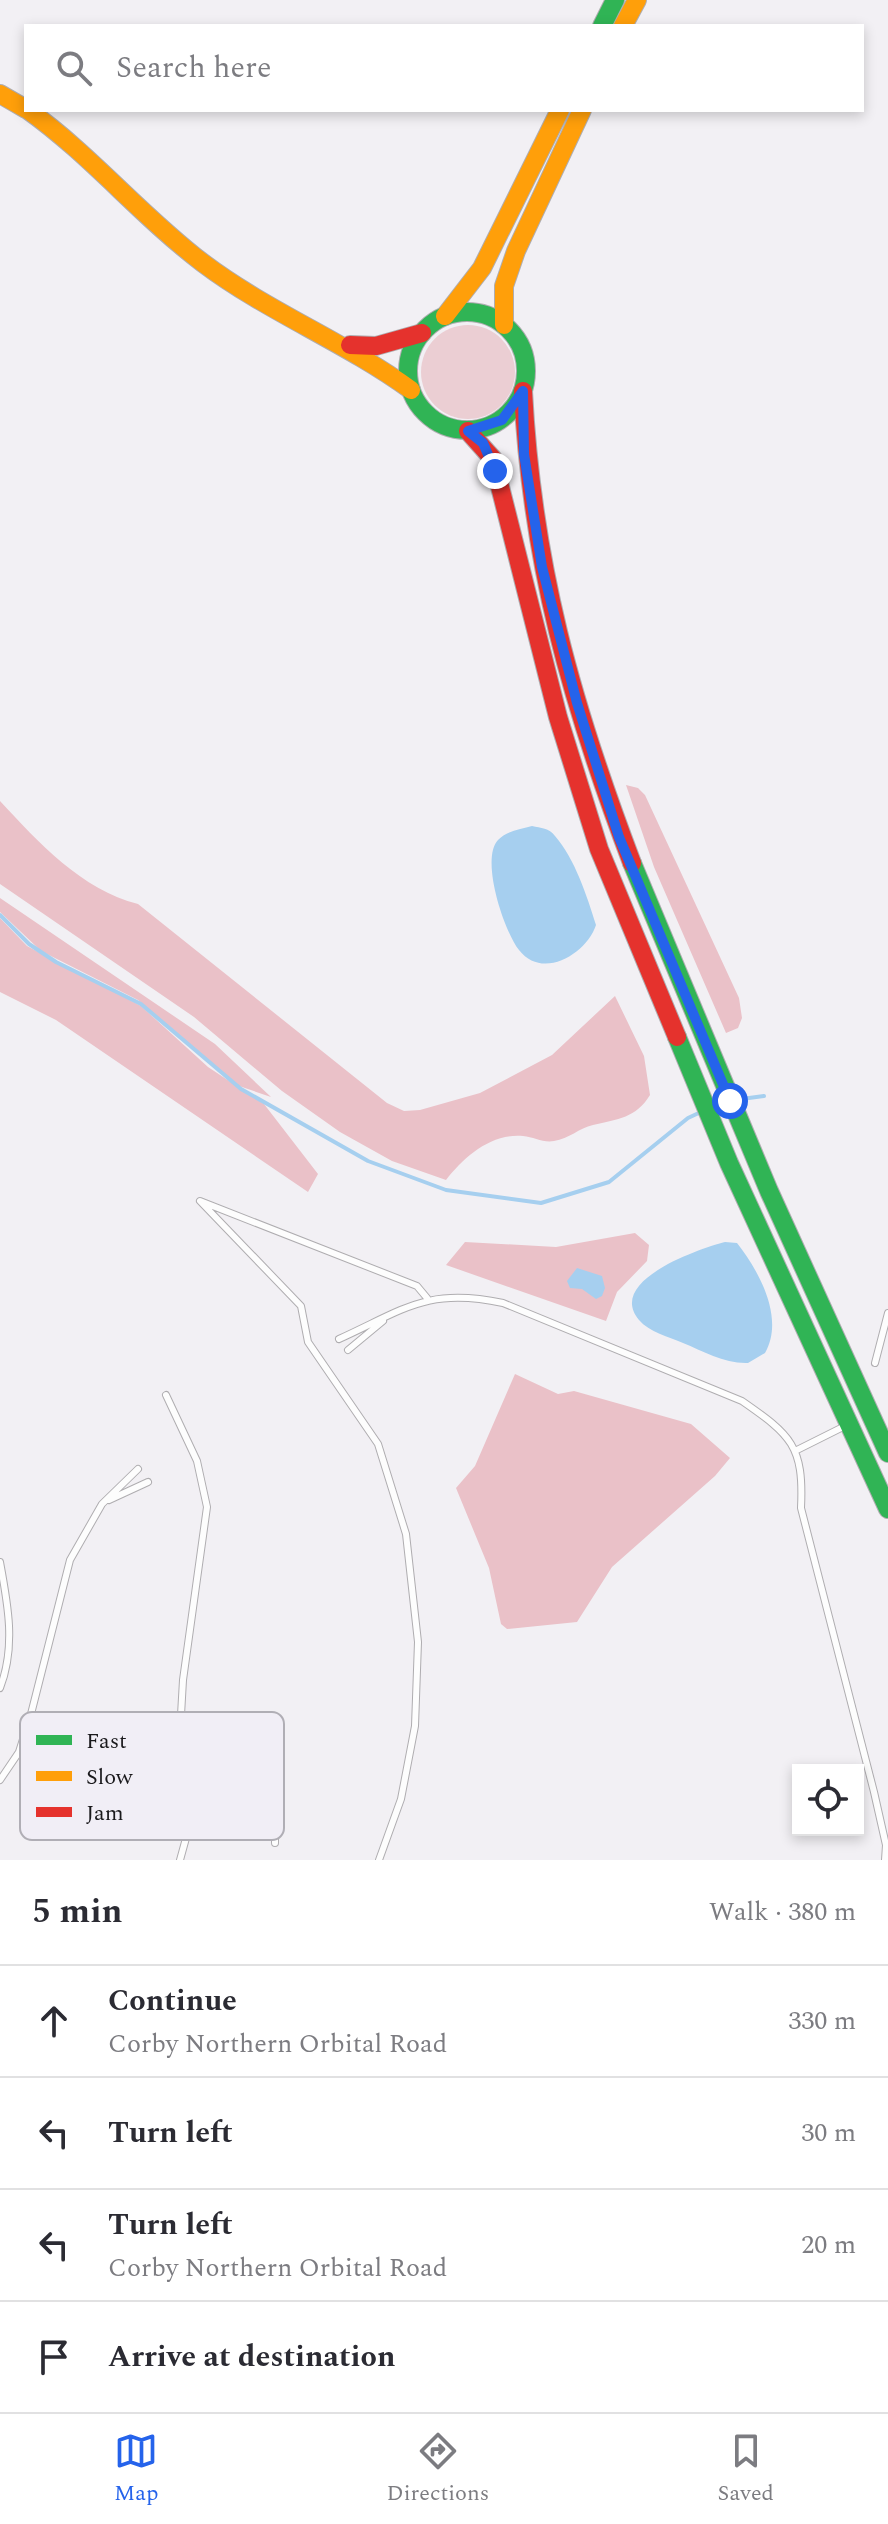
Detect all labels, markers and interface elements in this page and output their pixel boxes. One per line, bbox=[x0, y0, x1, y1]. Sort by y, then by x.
search box bbox=[24, 24, 864, 112]
text: Search here bbox=[116, 45, 272, 91]
icon: search bbox=[52, 46, 96, 90]
route end bbox=[477, 453, 513, 489]
route start bbox=[712, 1083, 748, 1119]
legend bbox=[20, 1712, 284, 1840]
text: Fast bbox=[86, 1725, 127, 1758]
text: Slow bbox=[86, 1761, 134, 1794]
map controls bbox=[792, 1764, 864, 1836]
button: locate bbox=[792, 1764, 864, 1836]
text: Jam bbox=[86, 1797, 124, 1830]
text: 5 min bbox=[32, 1886, 122, 1938]
text: Walk · 380 m bbox=[709, 1892, 856, 1932]
text: Continue bbox=[108, 1978, 237, 2024]
icon: ahead bbox=[32, 1999, 76, 2043]
text: 330 m bbox=[788, 2001, 856, 2041]
text: Corby Northern Orbital Road bbox=[108, 2024, 447, 2064]
text: Turn left bbox=[108, 2110, 233, 2156]
icon: left bbox=[32, 2111, 76, 2155]
text: 30 m bbox=[801, 2113, 856, 2153]
text: Turn left bbox=[108, 2202, 233, 2248]
icon: left bbox=[32, 2223, 76, 2267]
text: 20 m bbox=[801, 2225, 856, 2265]
text: Corby Northern Orbital Road bbox=[108, 2248, 447, 2288]
text: Arrive at destination bbox=[108, 2334, 395, 2380]
icon: arrive bbox=[32, 2335, 76, 2379]
tab: Map bbox=[114, 2429, 158, 2510]
tab: Directions bbox=[387, 2429, 489, 2510]
tab: Saved bbox=[717, 2429, 774, 2510]

